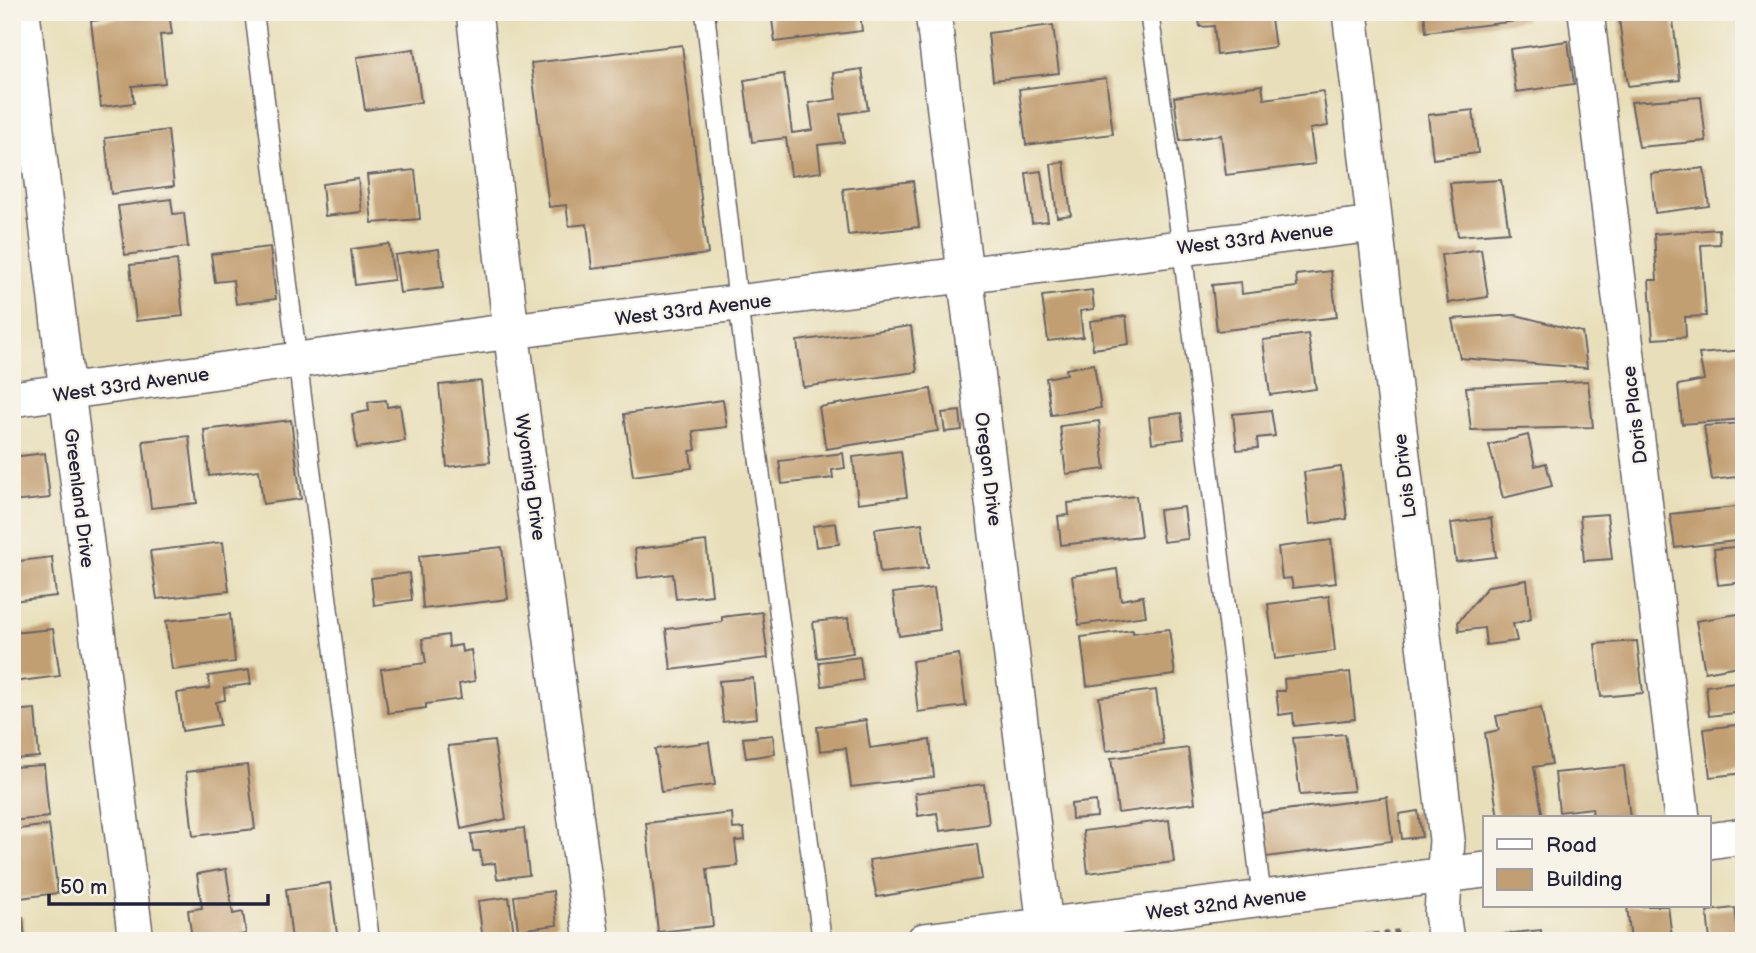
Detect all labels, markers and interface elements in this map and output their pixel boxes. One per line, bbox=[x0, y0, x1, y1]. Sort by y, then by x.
street label: West 33rd Avenue bbox=[1176, 218, 1335, 261]
street label: West 33rd Avenue bbox=[614, 289, 773, 332]
street label: West 33rd Avenue bbox=[52, 363, 211, 408]
street label: Doris Place bbox=[1618, 365, 1653, 465]
street label: Oregon Drive bbox=[969, 411, 1006, 527]
street label: Wyoming Drive bbox=[509, 412, 550, 542]
street label: Greenland Drive bbox=[59, 427, 98, 569]
street label: Lois Drive bbox=[1389, 432, 1422, 519]
legend bbox=[1483, 816, 1710, 908]
text: Road bbox=[1546, 833, 1597, 858]
scale bar bbox=[49, 862, 268, 906]
text: Building bbox=[1546, 867, 1622, 892]
text: 50 m bbox=[60, 875, 107, 900]
street label: West 32nd Avenue bbox=[1145, 883, 1308, 926]

